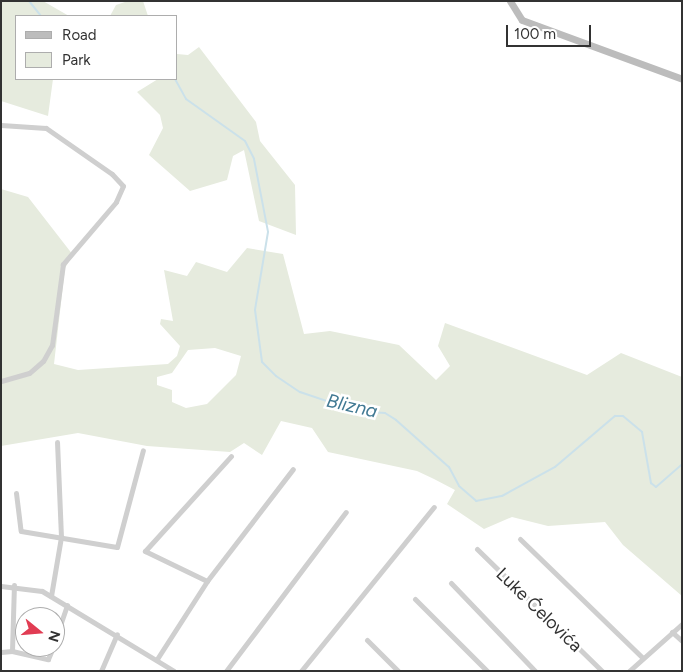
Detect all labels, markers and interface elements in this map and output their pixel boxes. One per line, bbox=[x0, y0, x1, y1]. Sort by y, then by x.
legend bbox=[15, 15, 178, 80]
scale bar bbox=[508, 15, 593, 47]
text: 100 m bbox=[514, 25, 556, 43]
text: Road bbox=[62, 26, 97, 44]
text: Park bbox=[62, 51, 91, 69]
water label: Blizna bbox=[324, 389, 380, 423]
street label: Luke Ćelovića bbox=[491, 563, 587, 657]
north arrow bbox=[15, 607, 65, 657]
text: N bbox=[44, 629, 64, 644]

